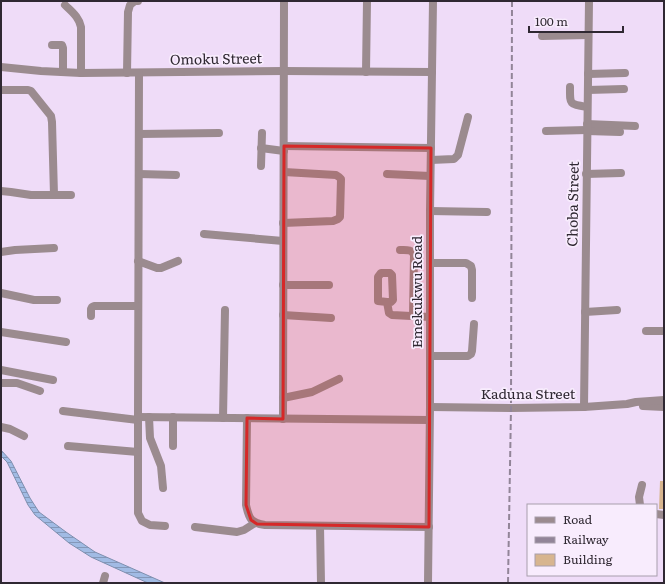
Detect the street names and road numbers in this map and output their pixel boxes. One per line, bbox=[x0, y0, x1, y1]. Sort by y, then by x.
street label: Omoku Street bbox=[170, 47, 263, 69]
street label: Choba Street bbox=[561, 161, 583, 247]
street label: Emekukwu Road bbox=[406, 235, 426, 348]
street label: Kaduna Street bbox=[481, 383, 576, 403]

